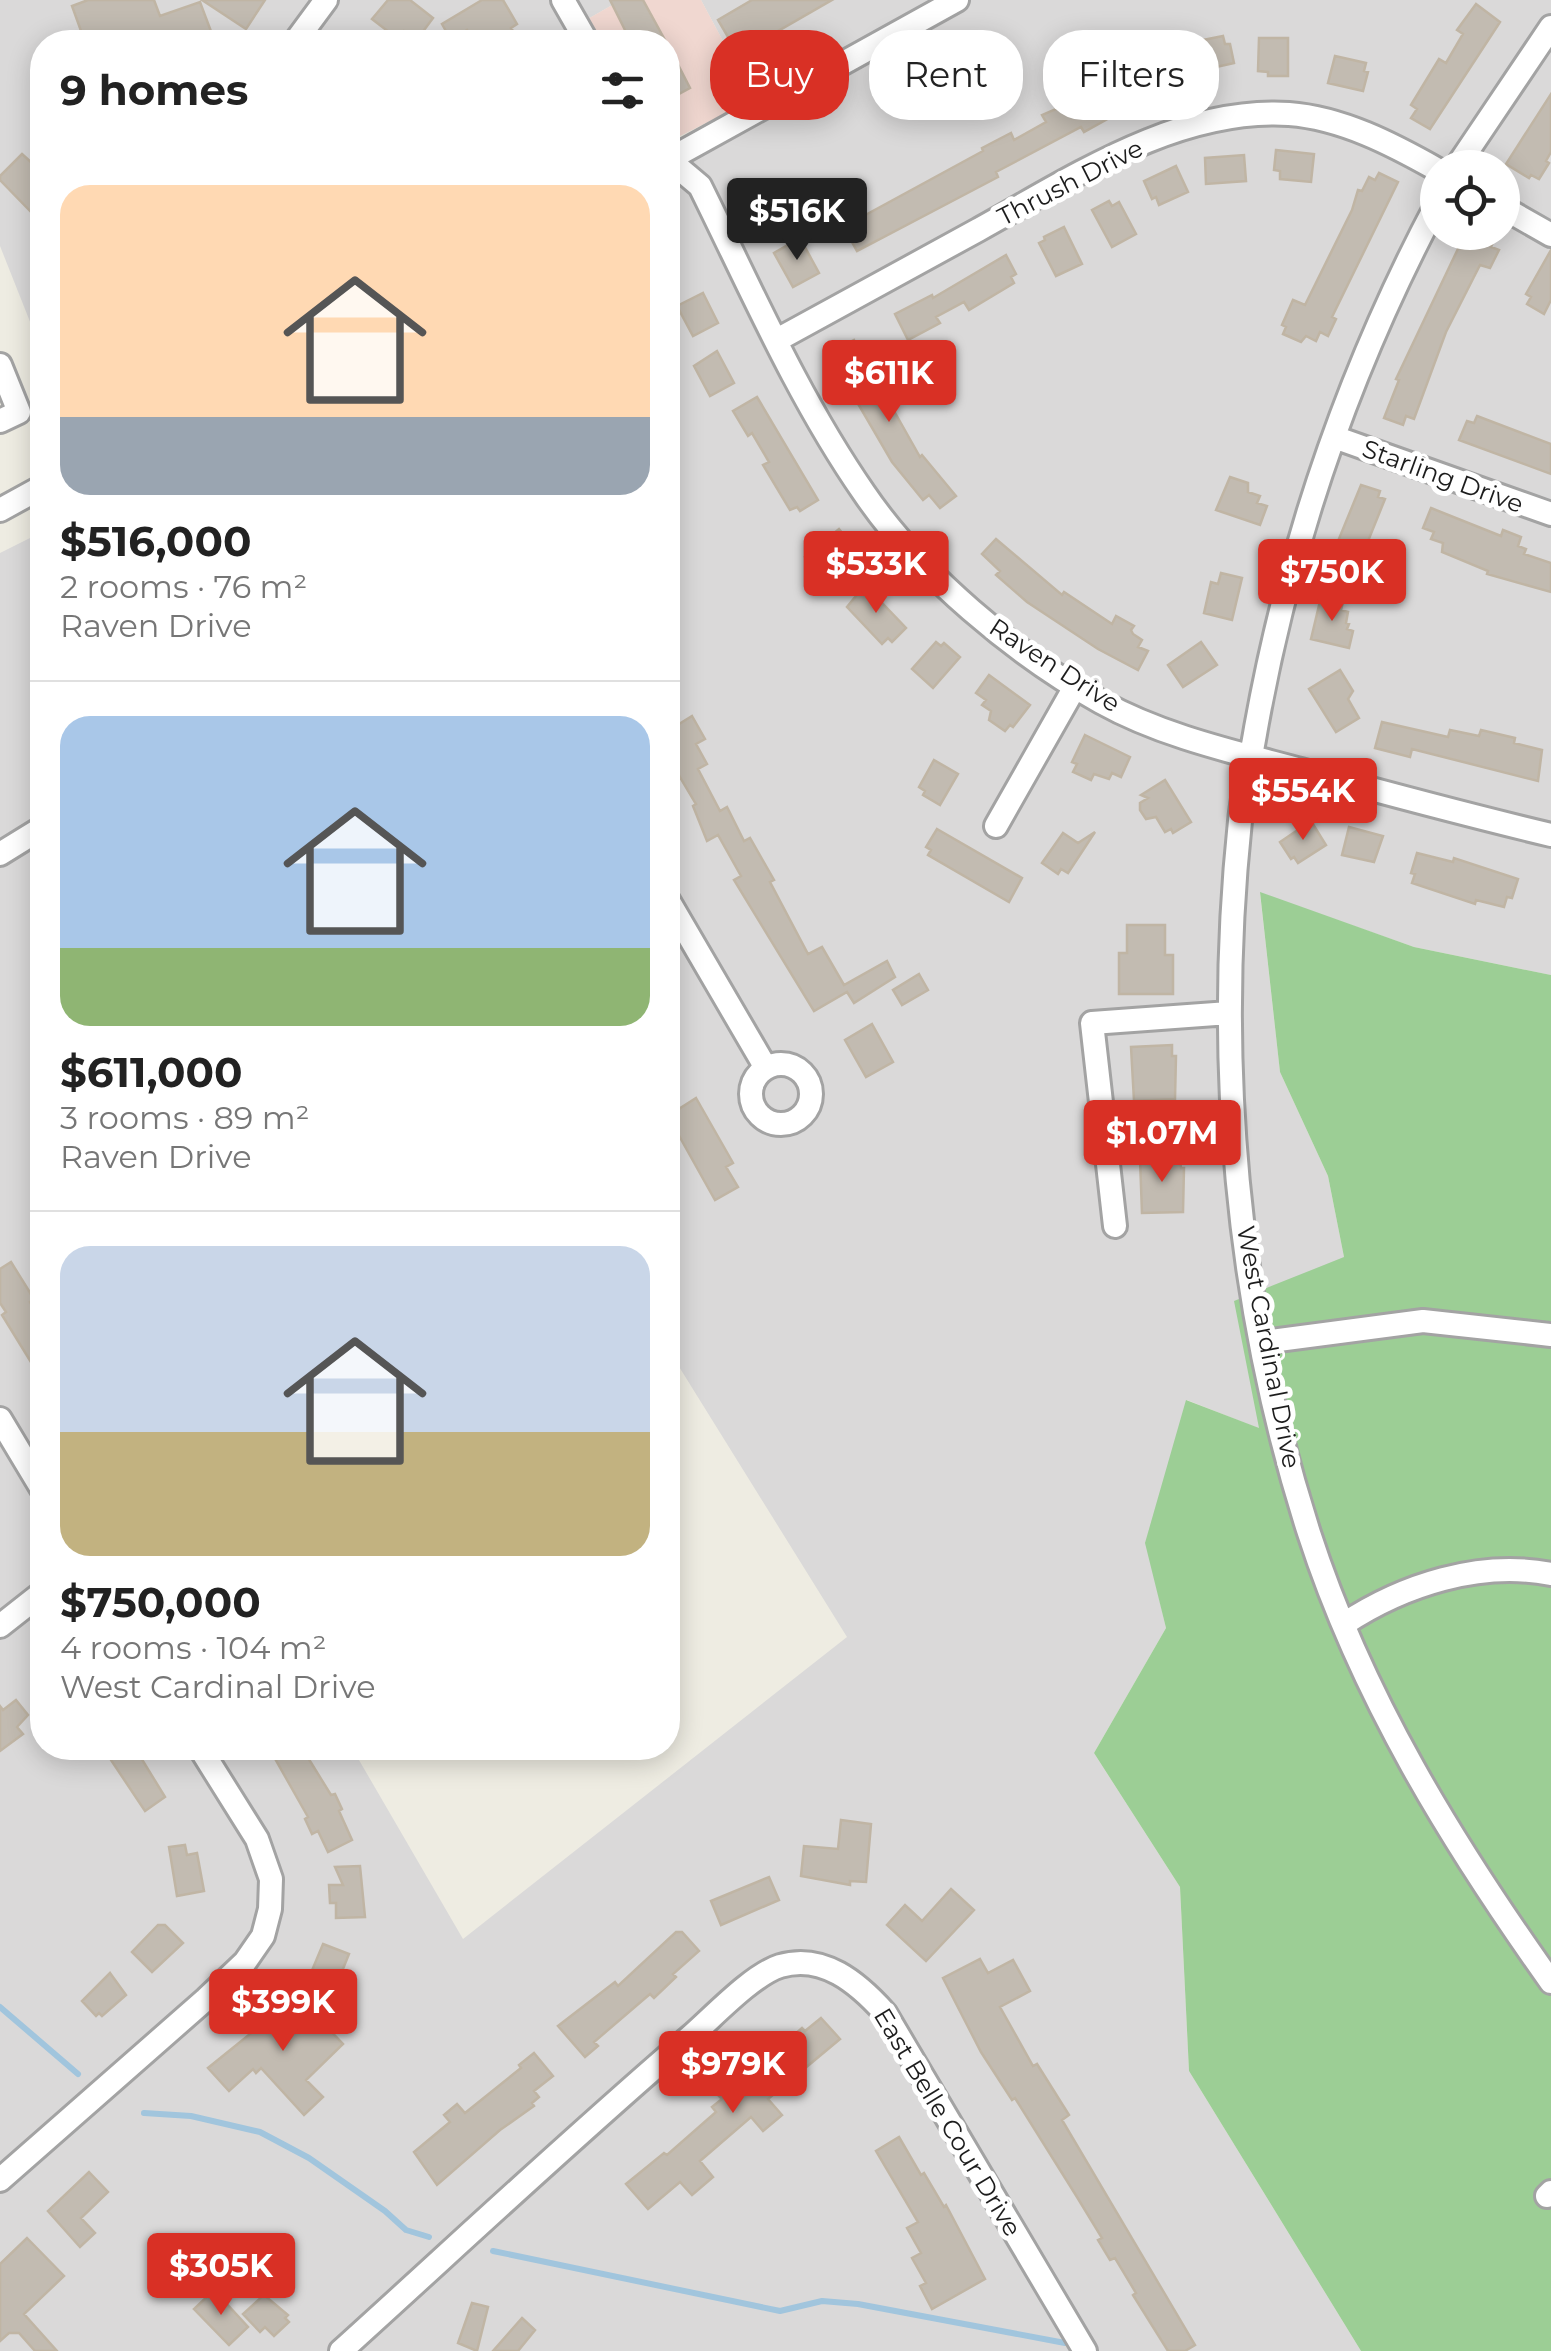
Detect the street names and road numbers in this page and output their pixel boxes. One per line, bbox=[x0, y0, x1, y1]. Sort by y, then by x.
street label: Thrush Drive bbox=[992, 132, 1148, 232]
street label: Starling Drive bbox=[1358, 433, 1528, 519]
street label: Raven Drive bbox=[984, 612, 1126, 718]
street label: West Cardinal Drive bbox=[1231, 1223, 1307, 1471]
street label: East Belle Cour Drive bbox=[868, 2002, 1028, 2242]

